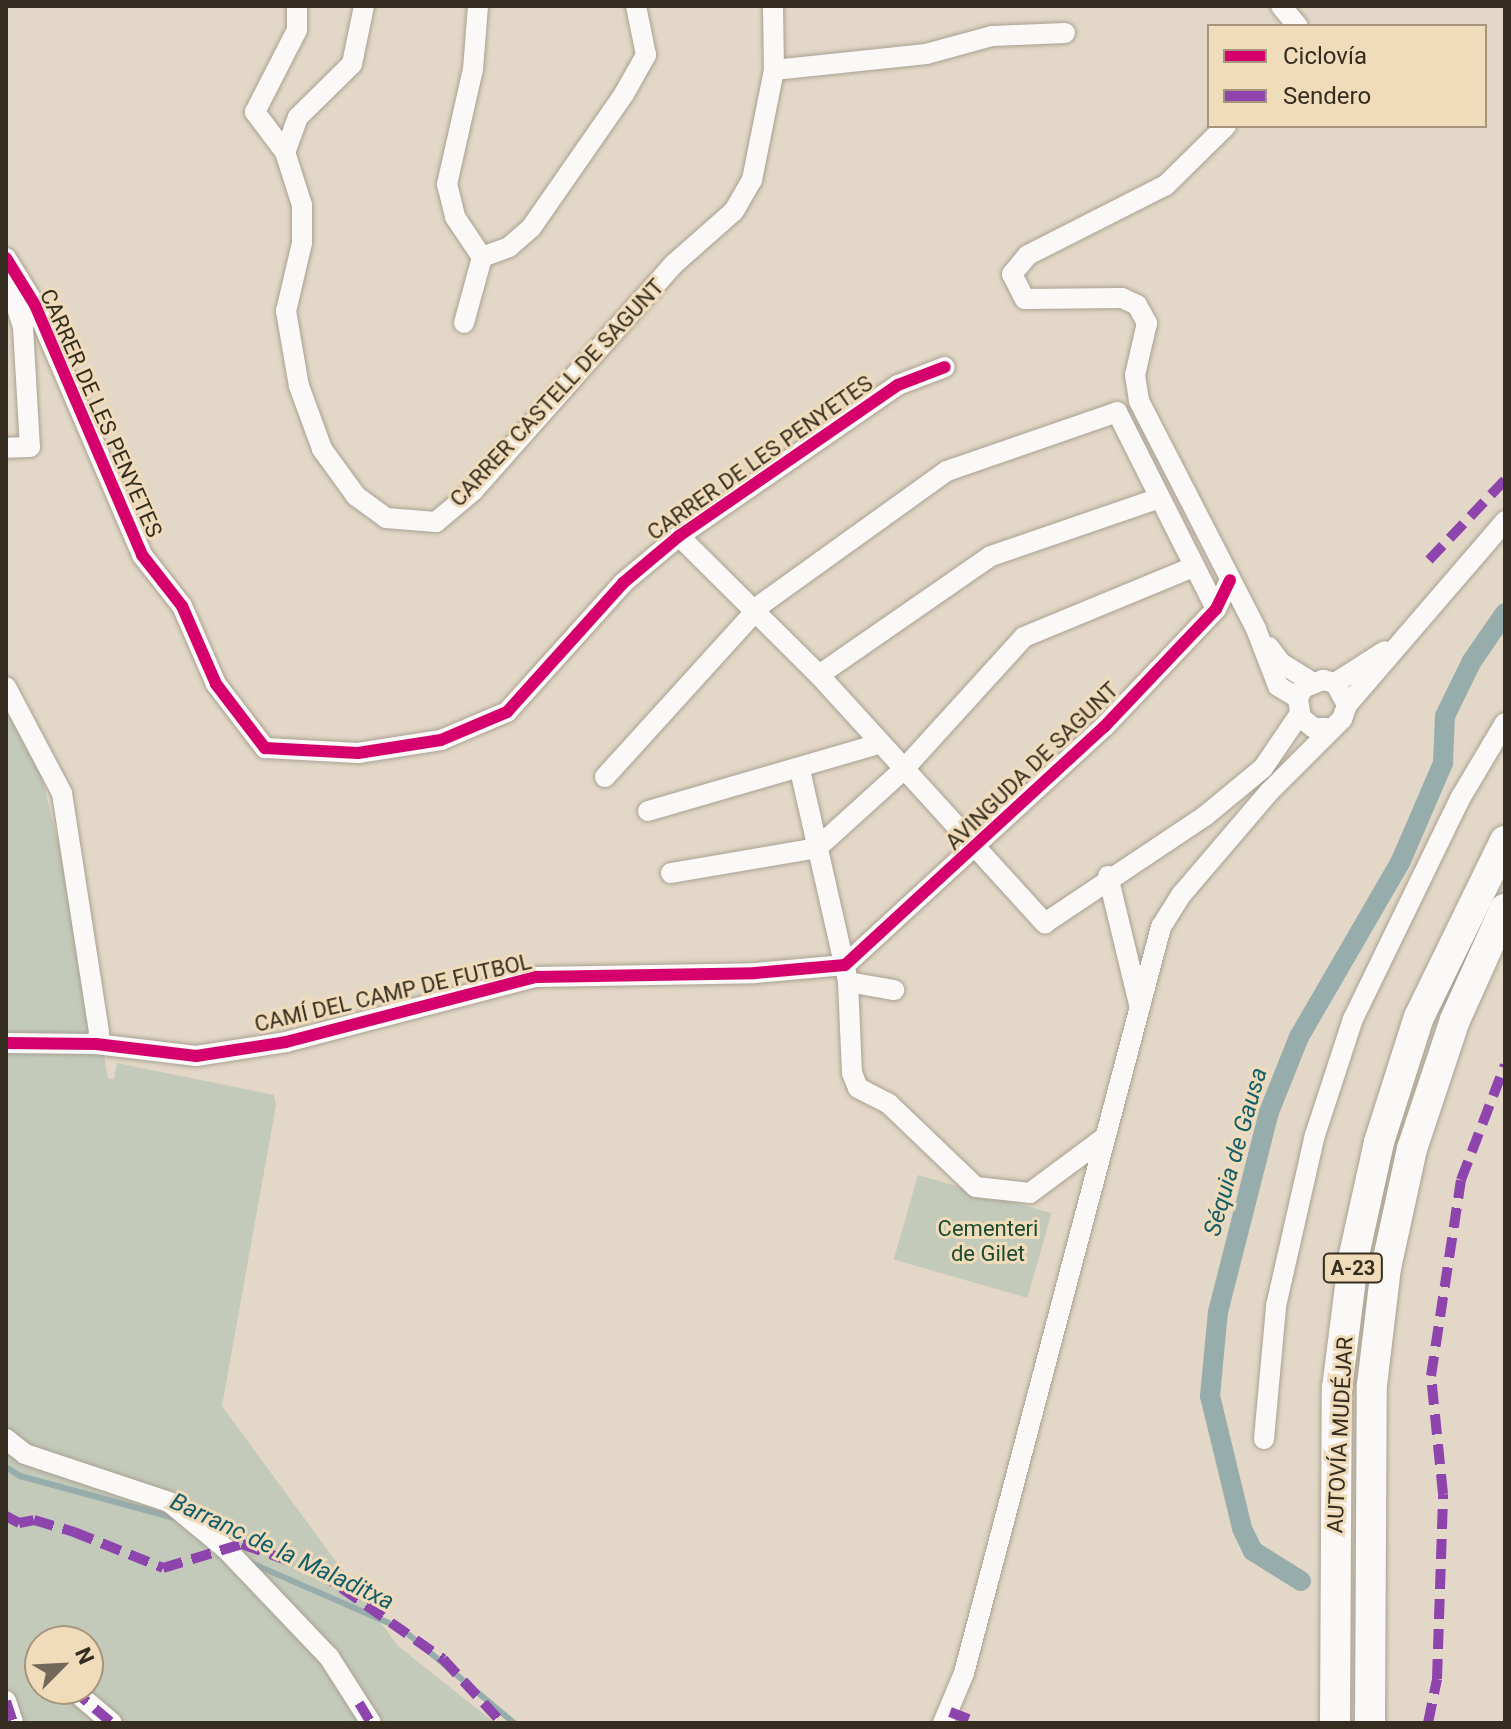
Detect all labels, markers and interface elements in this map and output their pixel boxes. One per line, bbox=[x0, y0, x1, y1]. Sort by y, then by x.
legend bbox=[1207, 24, 1487, 128]
text: Ciclovía bbox=[1283, 42, 1367, 70]
text: Sendero bbox=[1283, 82, 1371, 110]
street label: CARRER CASTELL DE SAGUNT bbox=[445, 274, 669, 512]
street label: CARRER DE LES PENYETES bbox=[34, 285, 168, 541]
street label: CARRER DE LES PENYETES bbox=[642, 370, 878, 546]
street label: AVINGUDA DE SAGUNT bbox=[940, 677, 1124, 855]
street label: CAMÍ DEL CAMP DE FUTBOL bbox=[252, 948, 534, 1038]
water label: Séquia de Gausa bbox=[1198, 1064, 1274, 1240]
park label: Cementeri de Gilet bbox=[938, 1215, 1038, 1266]
road number: A-23 bbox=[1321, 1252, 1385, 1284]
street label: AUTOVÍA MUDÉJAR bbox=[1322, 1336, 1358, 1534]
water label: Barranc de la Maladitxa bbox=[166, 1487, 398, 1617]
north arrow bbox=[24, 1625, 104, 1705]
text: N bbox=[70, 1644, 99, 1668]

